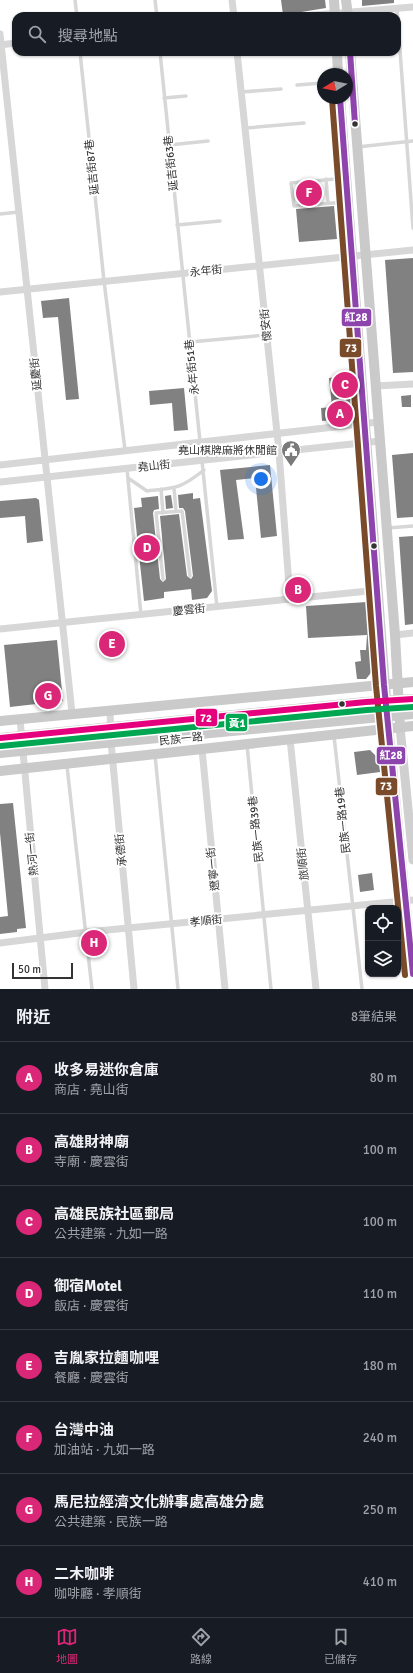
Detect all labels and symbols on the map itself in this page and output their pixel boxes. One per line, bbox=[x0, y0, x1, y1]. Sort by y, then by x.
north arrow bbox=[317, 68, 353, 104]
unlabelled marker bbox=[350, 119, 360, 129]
street label: 延吉街63巷 bbox=[162, 135, 180, 191]
street label: 延吉街87巷 bbox=[83, 139, 101, 195]
pin: F bbox=[296, 178, 322, 208]
street label: 永年街 bbox=[189, 263, 223, 279]
street label: 懷安街 bbox=[258, 308, 274, 342]
line badge: 紅28 bbox=[341, 308, 372, 327]
text: 紅28 bbox=[345, 311, 367, 324]
line badge: 73 bbox=[339, 338, 362, 358]
street label: 永年街51巷 bbox=[183, 339, 201, 395]
text: 73 bbox=[345, 342, 357, 355]
street label: 延慶街 bbox=[28, 357, 44, 391]
pin: C bbox=[332, 370, 358, 400]
pin: A bbox=[327, 399, 353, 429]
public building icon: 堯山棋牌麻將休閒館 bbox=[280, 439, 302, 467]
place label: 堯山棋牌麻將休閒館 bbox=[178, 444, 277, 457]
street label: 堯山街 bbox=[137, 458, 171, 474]
your location bbox=[251, 469, 271, 489]
pin: D bbox=[134, 533, 160, 563]
unlabelled marker bbox=[369, 541, 379, 551]
pin: B bbox=[285, 575, 311, 605]
street label: 慶雲街 bbox=[172, 602, 206, 618]
pin: E bbox=[99, 629, 125, 659]
pin: G bbox=[35, 681, 61, 711]
unlabelled marker bbox=[337, 699, 347, 709]
line badge: 72 bbox=[195, 708, 218, 727]
text: 72 bbox=[200, 712, 212, 725]
line badge: 黃1 bbox=[225, 713, 248, 732]
text: 黃1 bbox=[229, 717, 246, 730]
street label: 民族一路 bbox=[158, 730, 204, 748]
line badge: 紅28 bbox=[376, 746, 406, 765]
text: 紅28 bbox=[380, 749, 402, 762]
line badge: 73 bbox=[375, 777, 398, 796]
text: 73 bbox=[380, 780, 392, 793]
street label: 民族一路19巷 bbox=[333, 786, 353, 854]
street label: 民族一路39巷 bbox=[246, 795, 266, 863]
street label: 熱河一街 bbox=[23, 831, 41, 877]
street label: 承德街 bbox=[113, 833, 129, 867]
street label: 遼寧一街 bbox=[204, 846, 222, 892]
street label: 旅順街 bbox=[295, 847, 311, 881]
street label: 孝順街 bbox=[189, 913, 223, 929]
pin: H bbox=[81, 928, 107, 958]
scale bar bbox=[12, 961, 73, 980]

